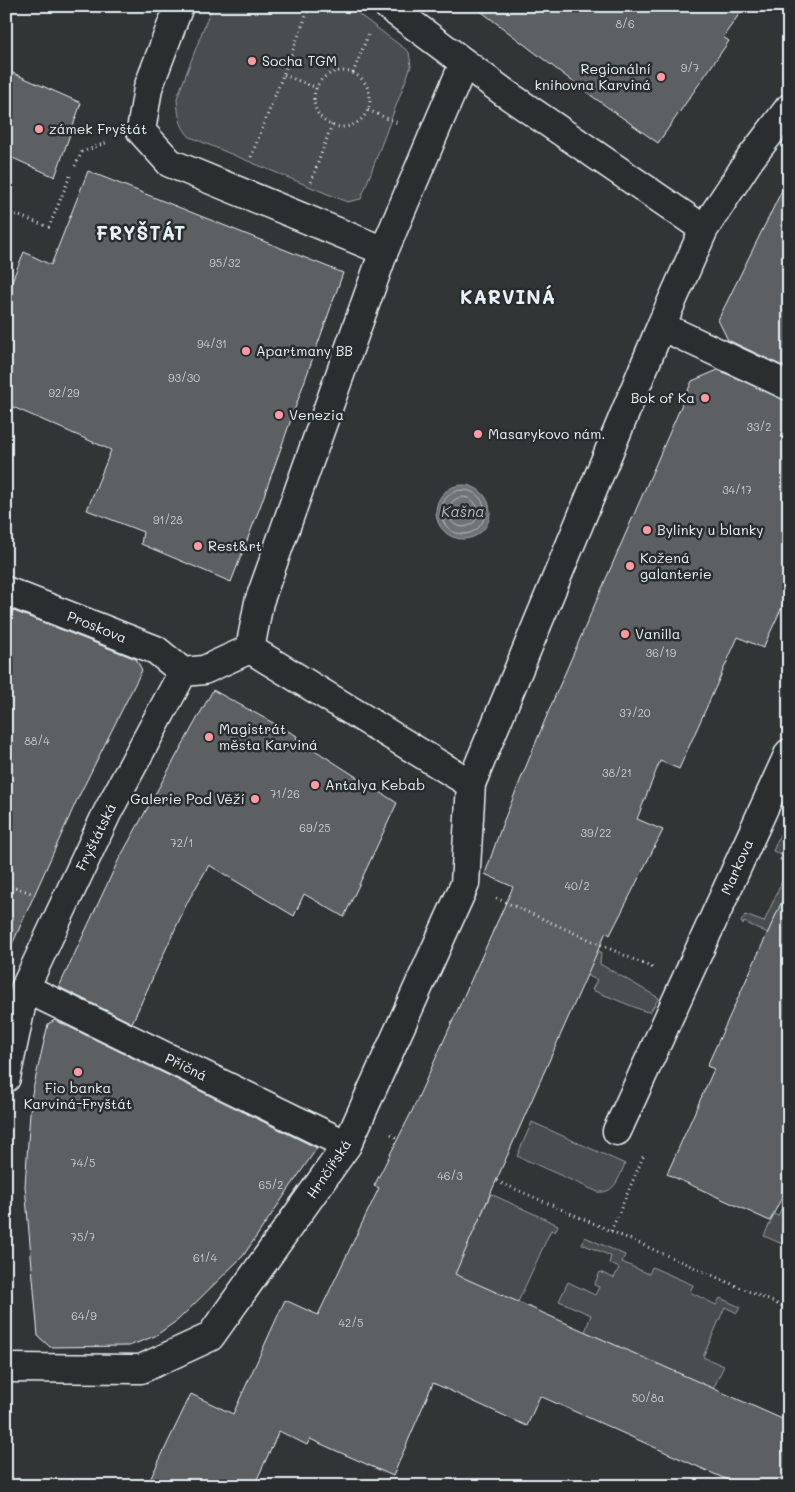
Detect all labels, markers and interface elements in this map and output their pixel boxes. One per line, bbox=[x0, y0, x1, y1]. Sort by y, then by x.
house number: 8/6 bbox=[615, 16, 635, 31]
place label: Socha TGM bbox=[262, 51, 337, 70]
marker: Socha TGM bbox=[246, 55, 258, 67]
place label: Regionální knihovna Karviná bbox=[535, 59, 651, 94]
house number: 9/7 bbox=[681, 60, 699, 75]
marker: Regionální knihovna Karviná bbox=[655, 71, 667, 83]
place label: zámek Fryštát bbox=[49, 119, 147, 138]
marker: zámek Fryštát bbox=[33, 123, 45, 135]
district label: FRYŠTÁT bbox=[96, 220, 186, 245]
house number: 95/32 bbox=[209, 255, 241, 270]
district label: KARVINÁ bbox=[460, 284, 556, 309]
house number: 94/31 bbox=[197, 336, 227, 351]
place label: Apartmany BB bbox=[256, 341, 353, 360]
marker: Apartmany BB bbox=[240, 345, 252, 357]
house number: 93/30 bbox=[168, 370, 200, 385]
house number: 92/29 bbox=[48, 385, 80, 400]
place label: Bok of Ka bbox=[631, 388, 695, 407]
marker: Bok of Ka bbox=[699, 392, 711, 404]
place label: Venezia bbox=[289, 405, 344, 424]
marker: Venezia bbox=[273, 409, 285, 421]
house number: 33/2 bbox=[747, 419, 771, 434]
place label: Masarykovo nám. bbox=[488, 424, 605, 443]
marker: Masarykovo nám. bbox=[472, 428, 484, 440]
house number: 34/17 bbox=[722, 482, 752, 497]
water label: Kašna bbox=[441, 501, 485, 521]
house number: 91/28 bbox=[153, 512, 183, 527]
place label: Bylinky u blanky bbox=[657, 520, 764, 539]
marker: Bylinky u blanky bbox=[641, 524, 653, 536]
place label: Rest&rt bbox=[208, 536, 262, 555]
marker: Rest&rt bbox=[192, 540, 204, 552]
place label: Kožená galanterie bbox=[640, 548, 712, 583]
marker: Kožená galanterie bbox=[624, 560, 636, 572]
street label: Proskova bbox=[65, 606, 130, 647]
place label: Vanilla bbox=[635, 624, 681, 643]
marker: Vanilla bbox=[619, 628, 631, 640]
house number: 36/19 bbox=[646, 645, 677, 660]
house number: 37/20 bbox=[619, 705, 651, 720]
place label: Magistrát města Karviná bbox=[219, 719, 318, 754]
marker: Magistrát města Karviná bbox=[203, 731, 215, 743]
house number: 88/4 bbox=[24, 733, 50, 748]
house number: 38/21 bbox=[602, 765, 632, 780]
place label: Antalya Kebab bbox=[325, 775, 425, 794]
marker: Antalya Kebab bbox=[309, 779, 321, 791]
house number: 71/26 bbox=[270, 786, 300, 801]
place label: Galerie Pod Věží bbox=[130, 789, 245, 808]
marker: Galerie Pod Věží bbox=[249, 793, 261, 805]
street label: Fryštátská bbox=[71, 800, 120, 874]
house number: 69/25 bbox=[299, 820, 331, 835]
house number: 39/22 bbox=[581, 825, 611, 840]
house number: 72/1 bbox=[171, 835, 193, 850]
street label: Markova bbox=[716, 836, 757, 898]
house number: 40/2 bbox=[564, 878, 590, 893]
street label: Příčná bbox=[162, 1048, 210, 1085]
marker: Fio banka Karviná-Fryštát bbox=[72, 1066, 84, 1078]
place label: Fio banka Karviná-Fryštát bbox=[24, 1078, 132, 1113]
street label: Hrnčířská bbox=[302, 1135, 355, 1202]
house number: 74/5 bbox=[71, 1155, 95, 1170]
house number: 46/3 bbox=[437, 1168, 463, 1183]
house number: 65/2 bbox=[259, 1177, 283, 1192]
house number: 75/7 bbox=[71, 1229, 95, 1244]
house number: 61/4 bbox=[193, 1250, 217, 1265]
house number: 64/9 bbox=[71, 1308, 97, 1323]
house number: 42/5 bbox=[339, 1315, 363, 1330]
house number: 50/8a bbox=[632, 1390, 664, 1405]

